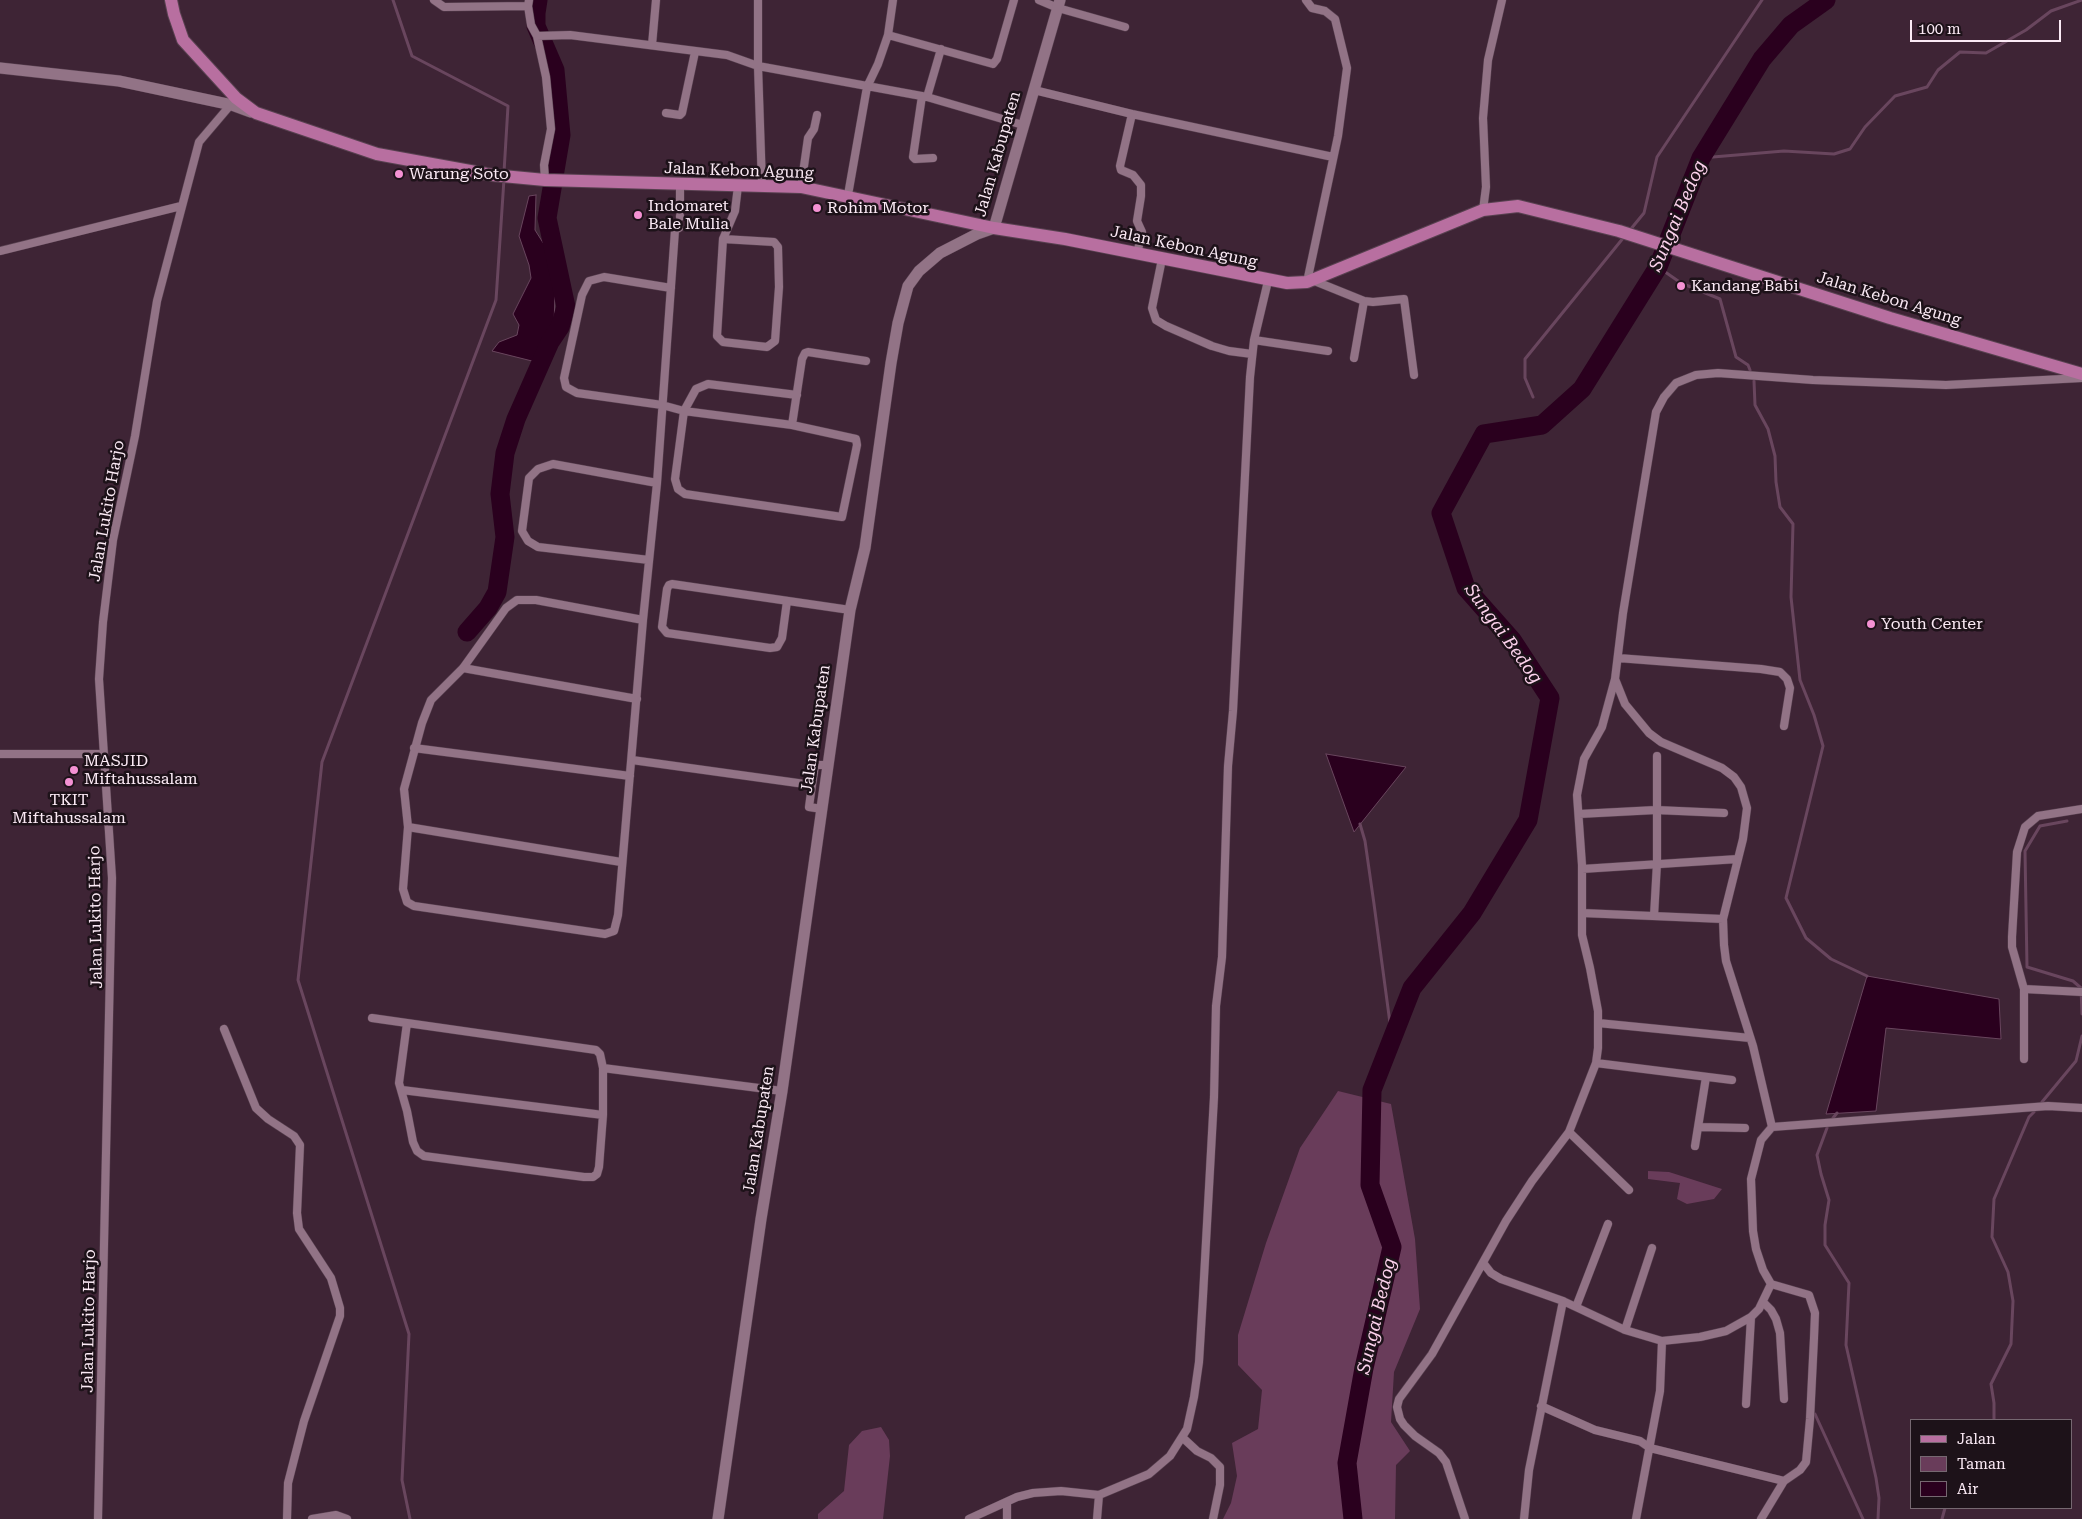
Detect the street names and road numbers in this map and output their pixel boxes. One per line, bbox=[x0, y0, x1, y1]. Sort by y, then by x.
street label: Jalan Kabupaten bbox=[971, 89, 1025, 219]
street label: Jalan Kebon Agung bbox=[664, 159, 814, 183]
street label: Jalan Kebon Agung bbox=[1109, 222, 1259, 272]
street label: Jalan Kebon Agung bbox=[1815, 268, 1963, 330]
street label: Jalan Lukito Harjo bbox=[85, 439, 129, 583]
street label: Jalan Kabupaten bbox=[797, 664, 835, 794]
street label: Jalan Lukito Harjo bbox=[85, 845, 107, 989]
street label: Jalan Kabupaten bbox=[739, 1065, 779, 1195]
street label: Jalan Lukito Harjo bbox=[78, 1249, 100, 1393]

